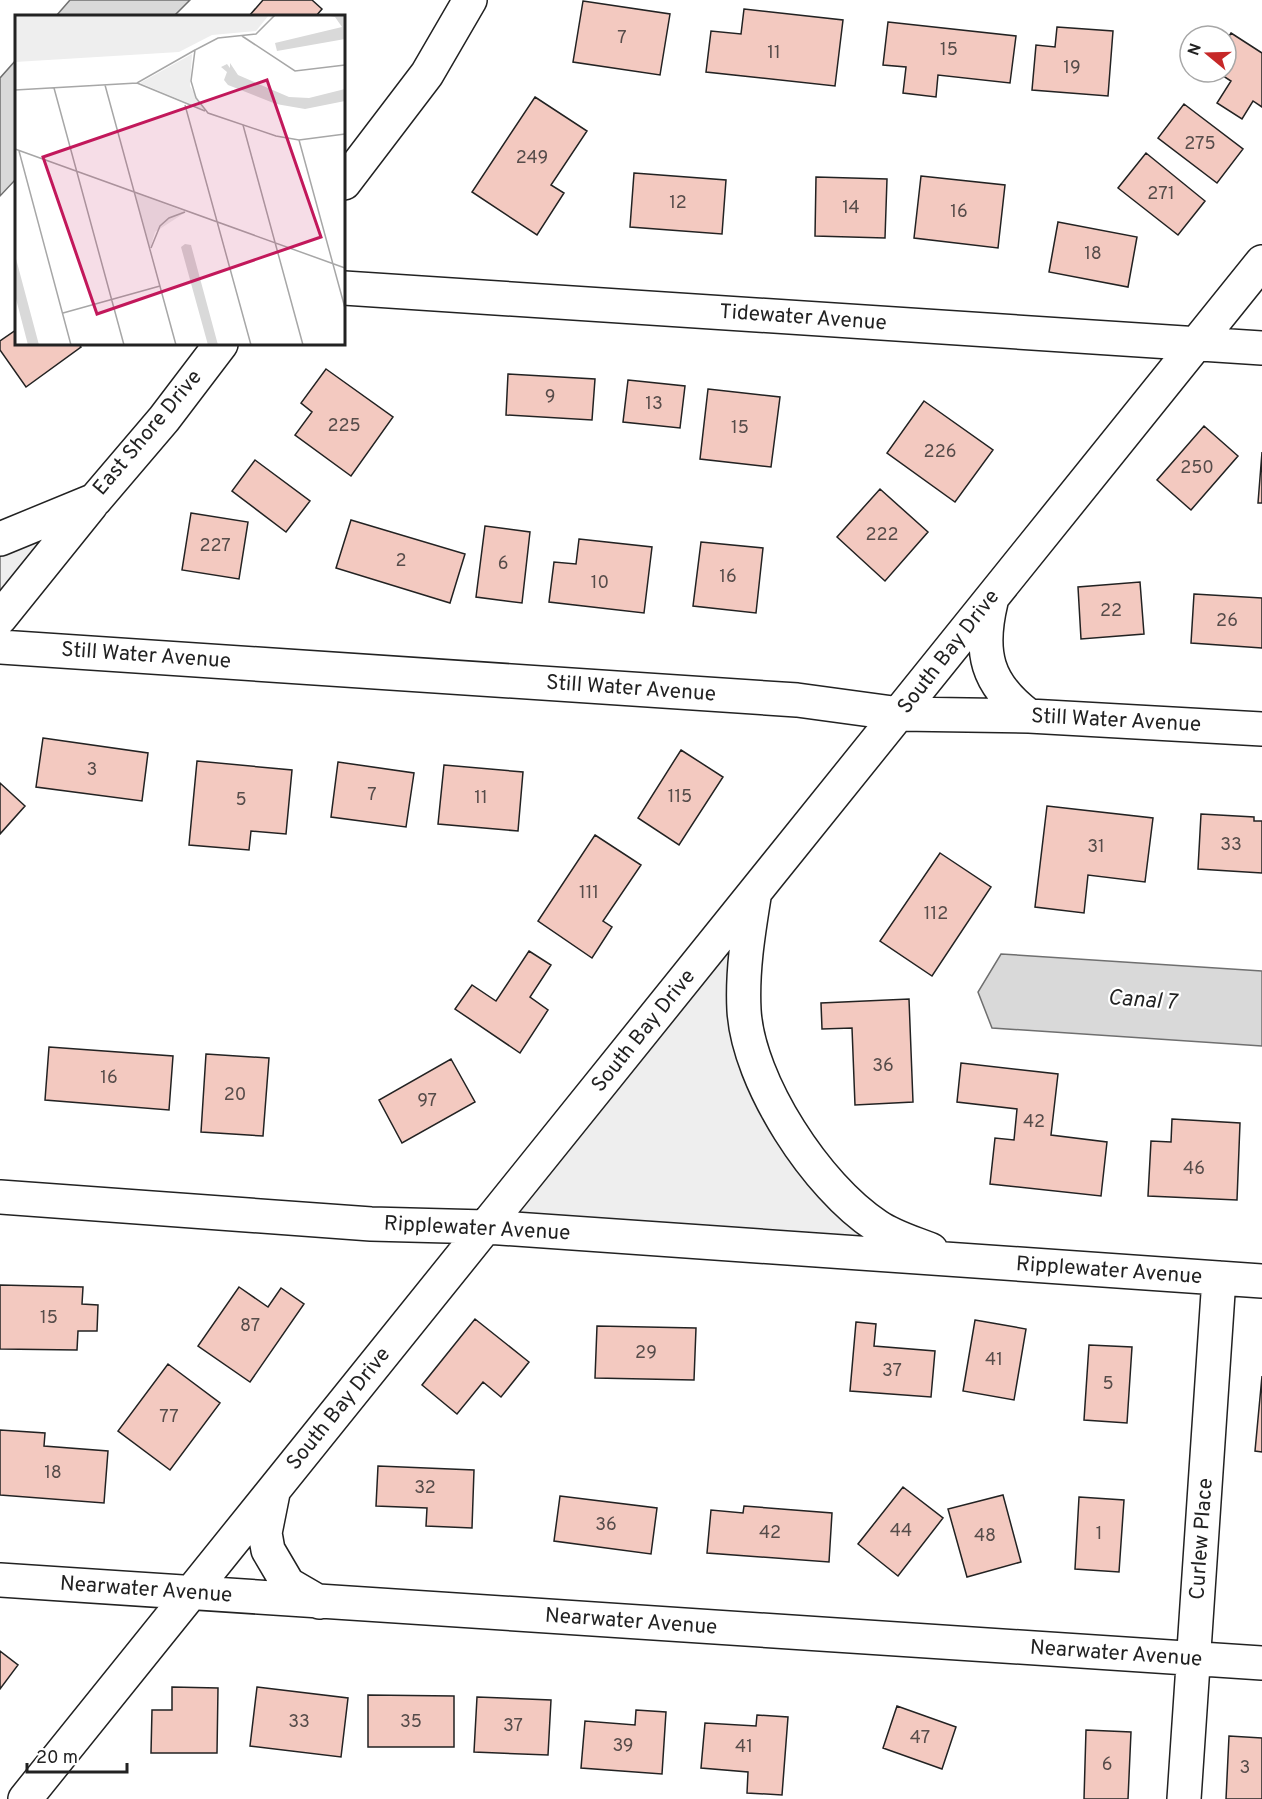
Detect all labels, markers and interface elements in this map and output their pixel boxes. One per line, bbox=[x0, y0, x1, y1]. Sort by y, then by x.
inset map bbox=[15, 15, 345, 345]
north arrow bbox=[1178, 24, 1238, 84]
house number: 7 bbox=[617, 27, 627, 50]
house number: 15 bbox=[940, 39, 958, 62]
text: N bbox=[1184, 41, 1207, 58]
house number: 11 bbox=[767, 42, 781, 65]
house number: 19 bbox=[1063, 57, 1081, 80]
house number: 275 bbox=[1184, 133, 1216, 156]
house number: 249 bbox=[516, 147, 548, 170]
house number: 271 bbox=[1147, 183, 1175, 206]
house number: 12 bbox=[669, 192, 687, 215]
house number: 14 bbox=[842, 197, 860, 220]
house number: 16 bbox=[950, 201, 968, 224]
house number: 18 bbox=[1084, 243, 1102, 266]
street label: Tidewater Avenue bbox=[718, 299, 888, 337]
street label: East Shore Drive bbox=[88, 365, 208, 501]
house number: 9 bbox=[545, 386, 555, 409]
house number: 13 bbox=[645, 393, 663, 416]
house number: 225 bbox=[327, 415, 361, 438]
house number: 15 bbox=[731, 417, 749, 440]
house number: 226 bbox=[924, 441, 956, 464]
house number: 250 bbox=[1180, 457, 1214, 480]
house number: 222 bbox=[865, 524, 899, 547]
house number: 227 bbox=[199, 535, 231, 558]
house number: 2 bbox=[395, 550, 407, 573]
house number: 6 bbox=[498, 553, 508, 576]
house number: 16 bbox=[719, 566, 737, 589]
house number: 10 bbox=[591, 572, 609, 595]
street label: South Bay Drive bbox=[892, 584, 1006, 720]
house number: 22 bbox=[1100, 600, 1122, 623]
house number: 26 bbox=[1216, 610, 1238, 633]
street label: Still Water Avenue bbox=[60, 637, 232, 675]
street label: Still Water Avenue bbox=[545, 670, 717, 708]
street label: Still Water Avenue bbox=[1030, 703, 1202, 739]
house number: 3 bbox=[87, 759, 97, 782]
house number: 7 bbox=[367, 784, 377, 807]
house number: 115 bbox=[668, 786, 692, 809]
house number: 11 bbox=[474, 787, 488, 810]
house number: 5 bbox=[235, 789, 247, 812]
house number: 33 bbox=[1220, 834, 1242, 857]
house number: 31 bbox=[1087, 836, 1105, 859]
house number: 111 bbox=[579, 882, 599, 905]
house number: 112 bbox=[924, 903, 948, 926]
street label: South Bay Drive bbox=[586, 964, 702, 1098]
water label: Canal 7 bbox=[1107, 985, 1180, 1017]
house number: 36 bbox=[872, 1055, 894, 1078]
house number: 16 bbox=[100, 1067, 118, 1090]
house number: 20 bbox=[224, 1084, 246, 1107]
house number: 97 bbox=[417, 1090, 437, 1113]
house number: 42 bbox=[1023, 1111, 1045, 1134]
house number: 46 bbox=[1183, 1158, 1205, 1181]
street label: Ripplewater Avenue bbox=[383, 1211, 571, 1247]
street label: Ripplewater Avenue bbox=[1015, 1251, 1203, 1291]
house number: 15 bbox=[40, 1307, 58, 1330]
house number: 87 bbox=[240, 1315, 260, 1338]
street label: South Bay Drive bbox=[281, 1342, 397, 1476]
house number: 29 bbox=[635, 1342, 657, 1365]
house number: 41 bbox=[985, 1349, 1003, 1372]
house number: 37 bbox=[882, 1360, 902, 1383]
house number: 5 bbox=[1102, 1373, 1114, 1396]
house number: 77 bbox=[159, 1406, 179, 1429]
house number: 18 bbox=[44, 1462, 62, 1485]
house number: 32 bbox=[414, 1477, 436, 1500]
street label: Curlew Place bbox=[1184, 1477, 1220, 1601]
house number: 36 bbox=[595, 1514, 617, 1537]
house number: 44 bbox=[890, 1520, 912, 1543]
house number: 42 bbox=[759, 1522, 781, 1545]
house number: 1 bbox=[1096, 1523, 1102, 1546]
house number: 48 bbox=[974, 1525, 996, 1548]
street label: Nearwater Avenue bbox=[59, 1571, 233, 1609]
street label: Nearwater Avenue bbox=[544, 1603, 718, 1641]
street label: Nearwater Avenue bbox=[1029, 1635, 1203, 1673]
house number: 33 bbox=[288, 1711, 310, 1734]
house number: 35 bbox=[400, 1711, 422, 1734]
house number: 37 bbox=[503, 1715, 523, 1738]
house number: 47 bbox=[910, 1727, 930, 1750]
house number: 39 bbox=[612, 1735, 634, 1758]
scale bar bbox=[27, 1736, 128, 1774]
house number: 41 bbox=[735, 1736, 753, 1759]
text: 20 m bbox=[36, 1747, 78, 1770]
house number: 6 bbox=[1102, 1754, 1112, 1777]
house number: 3 bbox=[1240, 1757, 1250, 1780]

